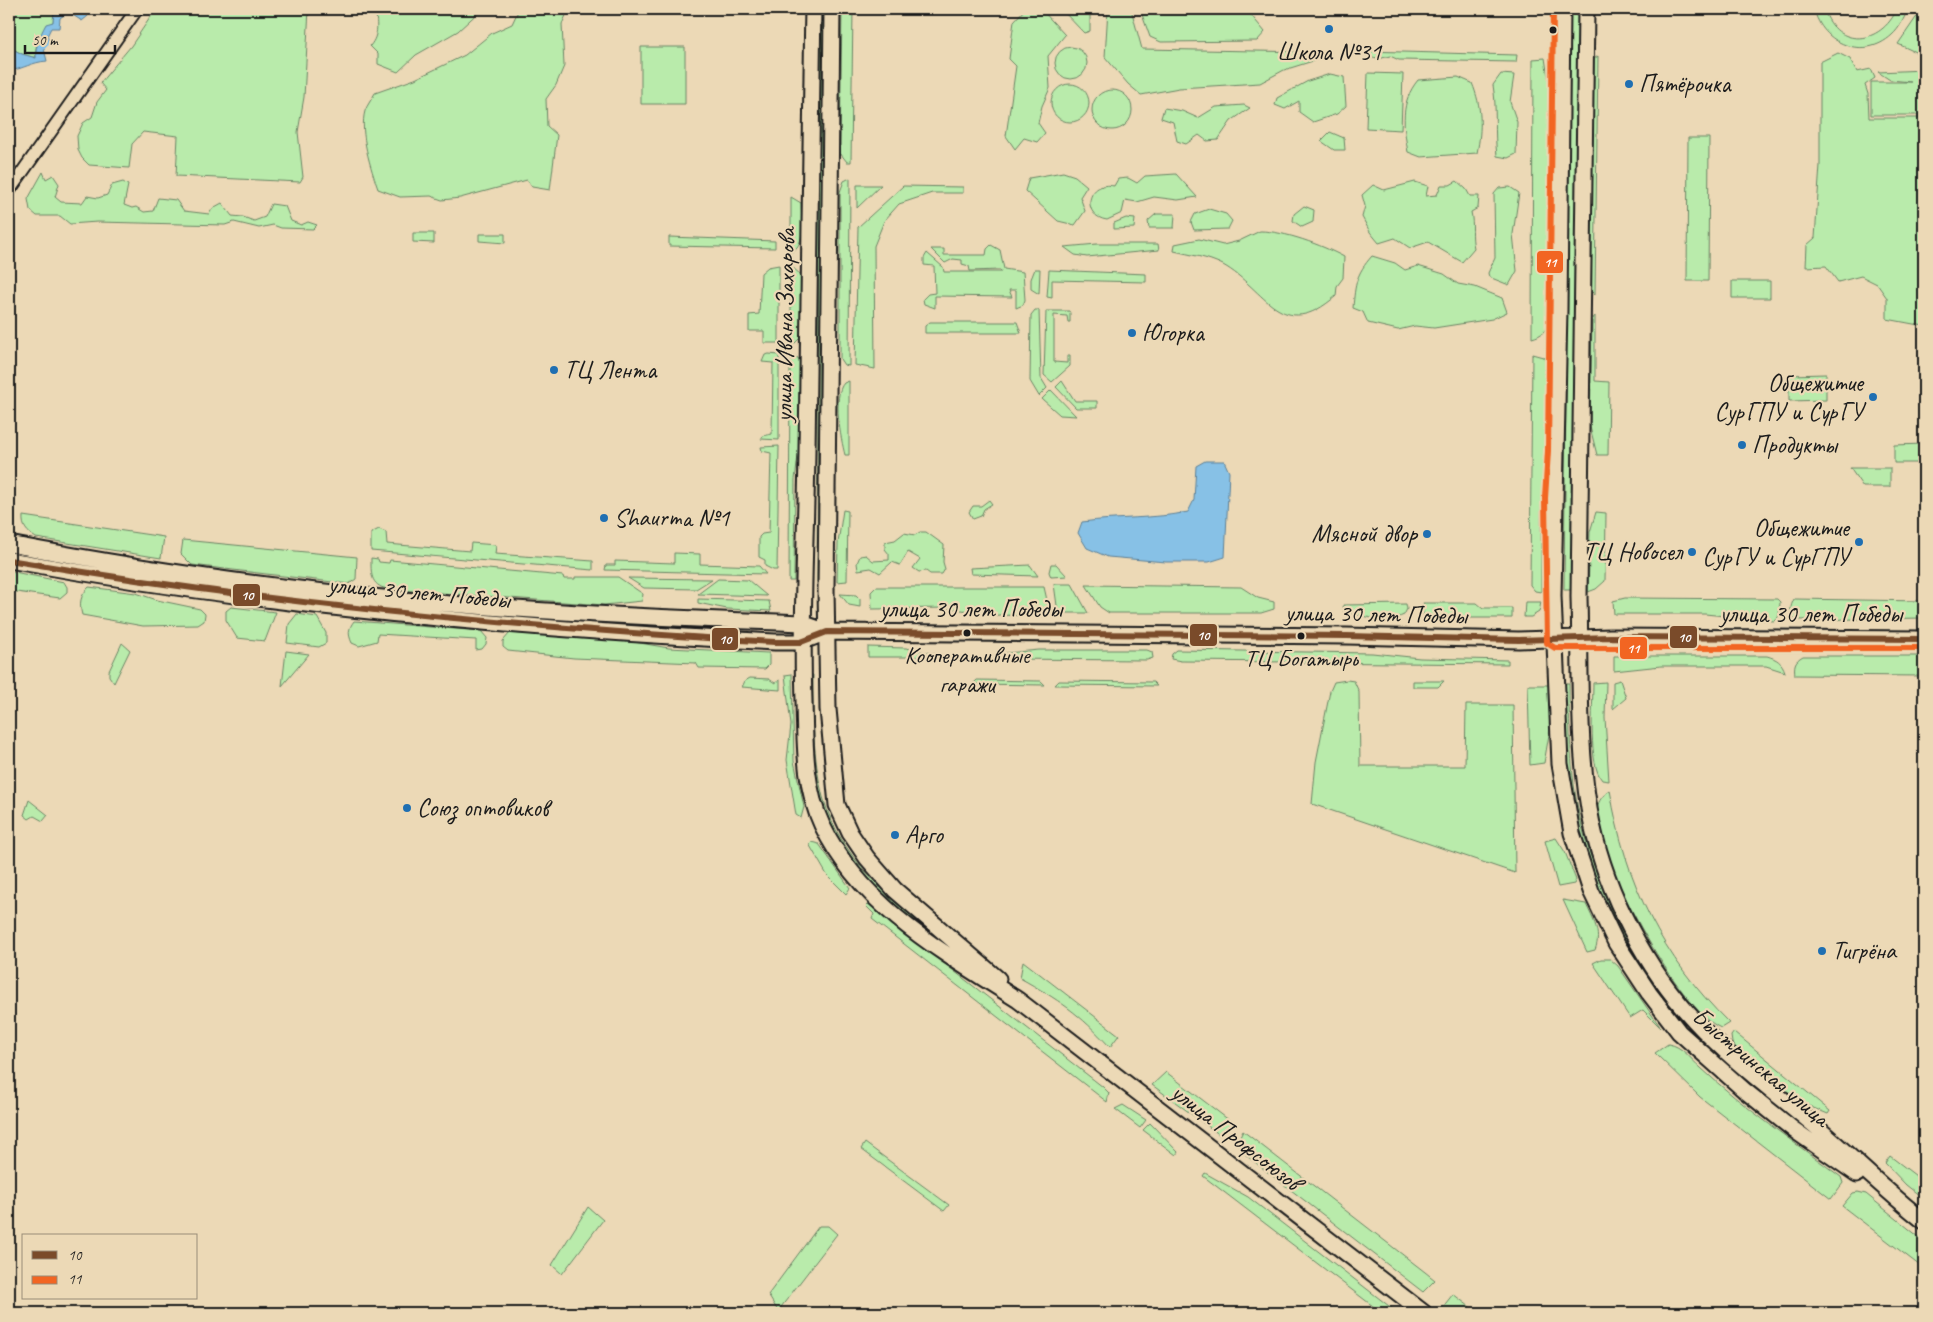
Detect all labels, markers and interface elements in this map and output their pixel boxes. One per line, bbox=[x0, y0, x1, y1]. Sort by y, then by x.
scale bar bbox=[25, 22, 115, 54]
marker: Школа №31 bbox=[1323, 23, 1335, 35]
unlabelled marker bbox=[1548, 25, 1558, 35]
text: 50 m bbox=[32, 31, 59, 50]
place label: Школа №31 bbox=[1277, 36, 1383, 68]
place label: Пятёрочка bbox=[1639, 68, 1733, 100]
marker: Пятёрочка bbox=[1623, 78, 1635, 90]
street label: улица Ивана Захарова bbox=[767, 225, 803, 424]
line badge: 11 bbox=[1536, 250, 1564, 274]
text: 11 bbox=[1544, 254, 1558, 271]
place label: Югорка bbox=[1142, 317, 1206, 349]
marker: Югорка bbox=[1126, 327, 1138, 339]
place label: ТЦ Лента bbox=[564, 354, 658, 386]
marker: ТЦ Лента bbox=[548, 364, 560, 376]
place label: Общежитие СурГПУ и СурГУ bbox=[1714, 367, 1867, 428]
marker: Общежитие СурГПУ и СурГУ bbox=[1867, 391, 1879, 403]
place label: Продукты bbox=[1752, 429, 1839, 461]
marker: Продукты bbox=[1736, 439, 1748, 451]
place label: Shaurma №1 bbox=[614, 502, 731, 534]
marker: Shaurma №1 bbox=[598, 512, 610, 524]
place label: Общежитие СурГУ и СурГПУ bbox=[1702, 512, 1853, 573]
place label: Мясной двор bbox=[1311, 518, 1419, 550]
marker: Мясной двор bbox=[1421, 528, 1433, 540]
place label: ТЦ Новосел bbox=[1584, 536, 1684, 568]
marker: Общежитие СурГУ и СурГПУ bbox=[1853, 536, 1865, 548]
marker: ТЦ Новосел bbox=[1686, 546, 1698, 558]
street label: улица 30 лет Победы bbox=[325, 568, 513, 616]
line badge: 10 bbox=[232, 583, 261, 607]
text: 10 bbox=[241, 587, 255, 604]
street label: улица 30 лет Победы bbox=[878, 593, 1064, 625]
street label: улица 30 лет Победы bbox=[1283, 596, 1469, 632]
street label: улица 30 лет Победы bbox=[1718, 598, 1904, 630]
line badge: 10 bbox=[1189, 623, 1218, 647]
line badge: 10 bbox=[1669, 625, 1698, 649]
line badge: 10 bbox=[711, 627, 739, 651]
text: 10 bbox=[1197, 627, 1211, 644]
marker: Кооперативные гаражи bbox=[962, 628, 972, 638]
text: 10 bbox=[1678, 629, 1692, 646]
text: 10 bbox=[719, 631, 733, 648]
marker: ТЦ Богатырь bbox=[1296, 631, 1306, 641]
line badge: 11 bbox=[1619, 636, 1648, 660]
place label: Кооперативные гаражи bbox=[904, 640, 1032, 699]
text: 11 bbox=[1627, 640, 1641, 657]
place label: ТЦ Богатырь bbox=[1245, 643, 1359, 673]
place label: Союз оптовиков bbox=[417, 792, 554, 825]
marker: Союз оптовиков bbox=[401, 802, 413, 814]
place label: Арго bbox=[905, 819, 944, 851]
marker: Арго bbox=[889, 829, 901, 841]
place label: Тигрёна bbox=[1832, 935, 1898, 967]
marker: Тигрёна bbox=[1816, 945, 1828, 957]
street label: Быстринская улица bbox=[1686, 1000, 1838, 1136]
street label: улица Профсоюзов bbox=[1163, 1075, 1312, 1202]
legend bbox=[22, 1234, 198, 1300]
text: 10 bbox=[68, 1246, 83, 1265]
text: 11 bbox=[68, 1270, 83, 1289]

